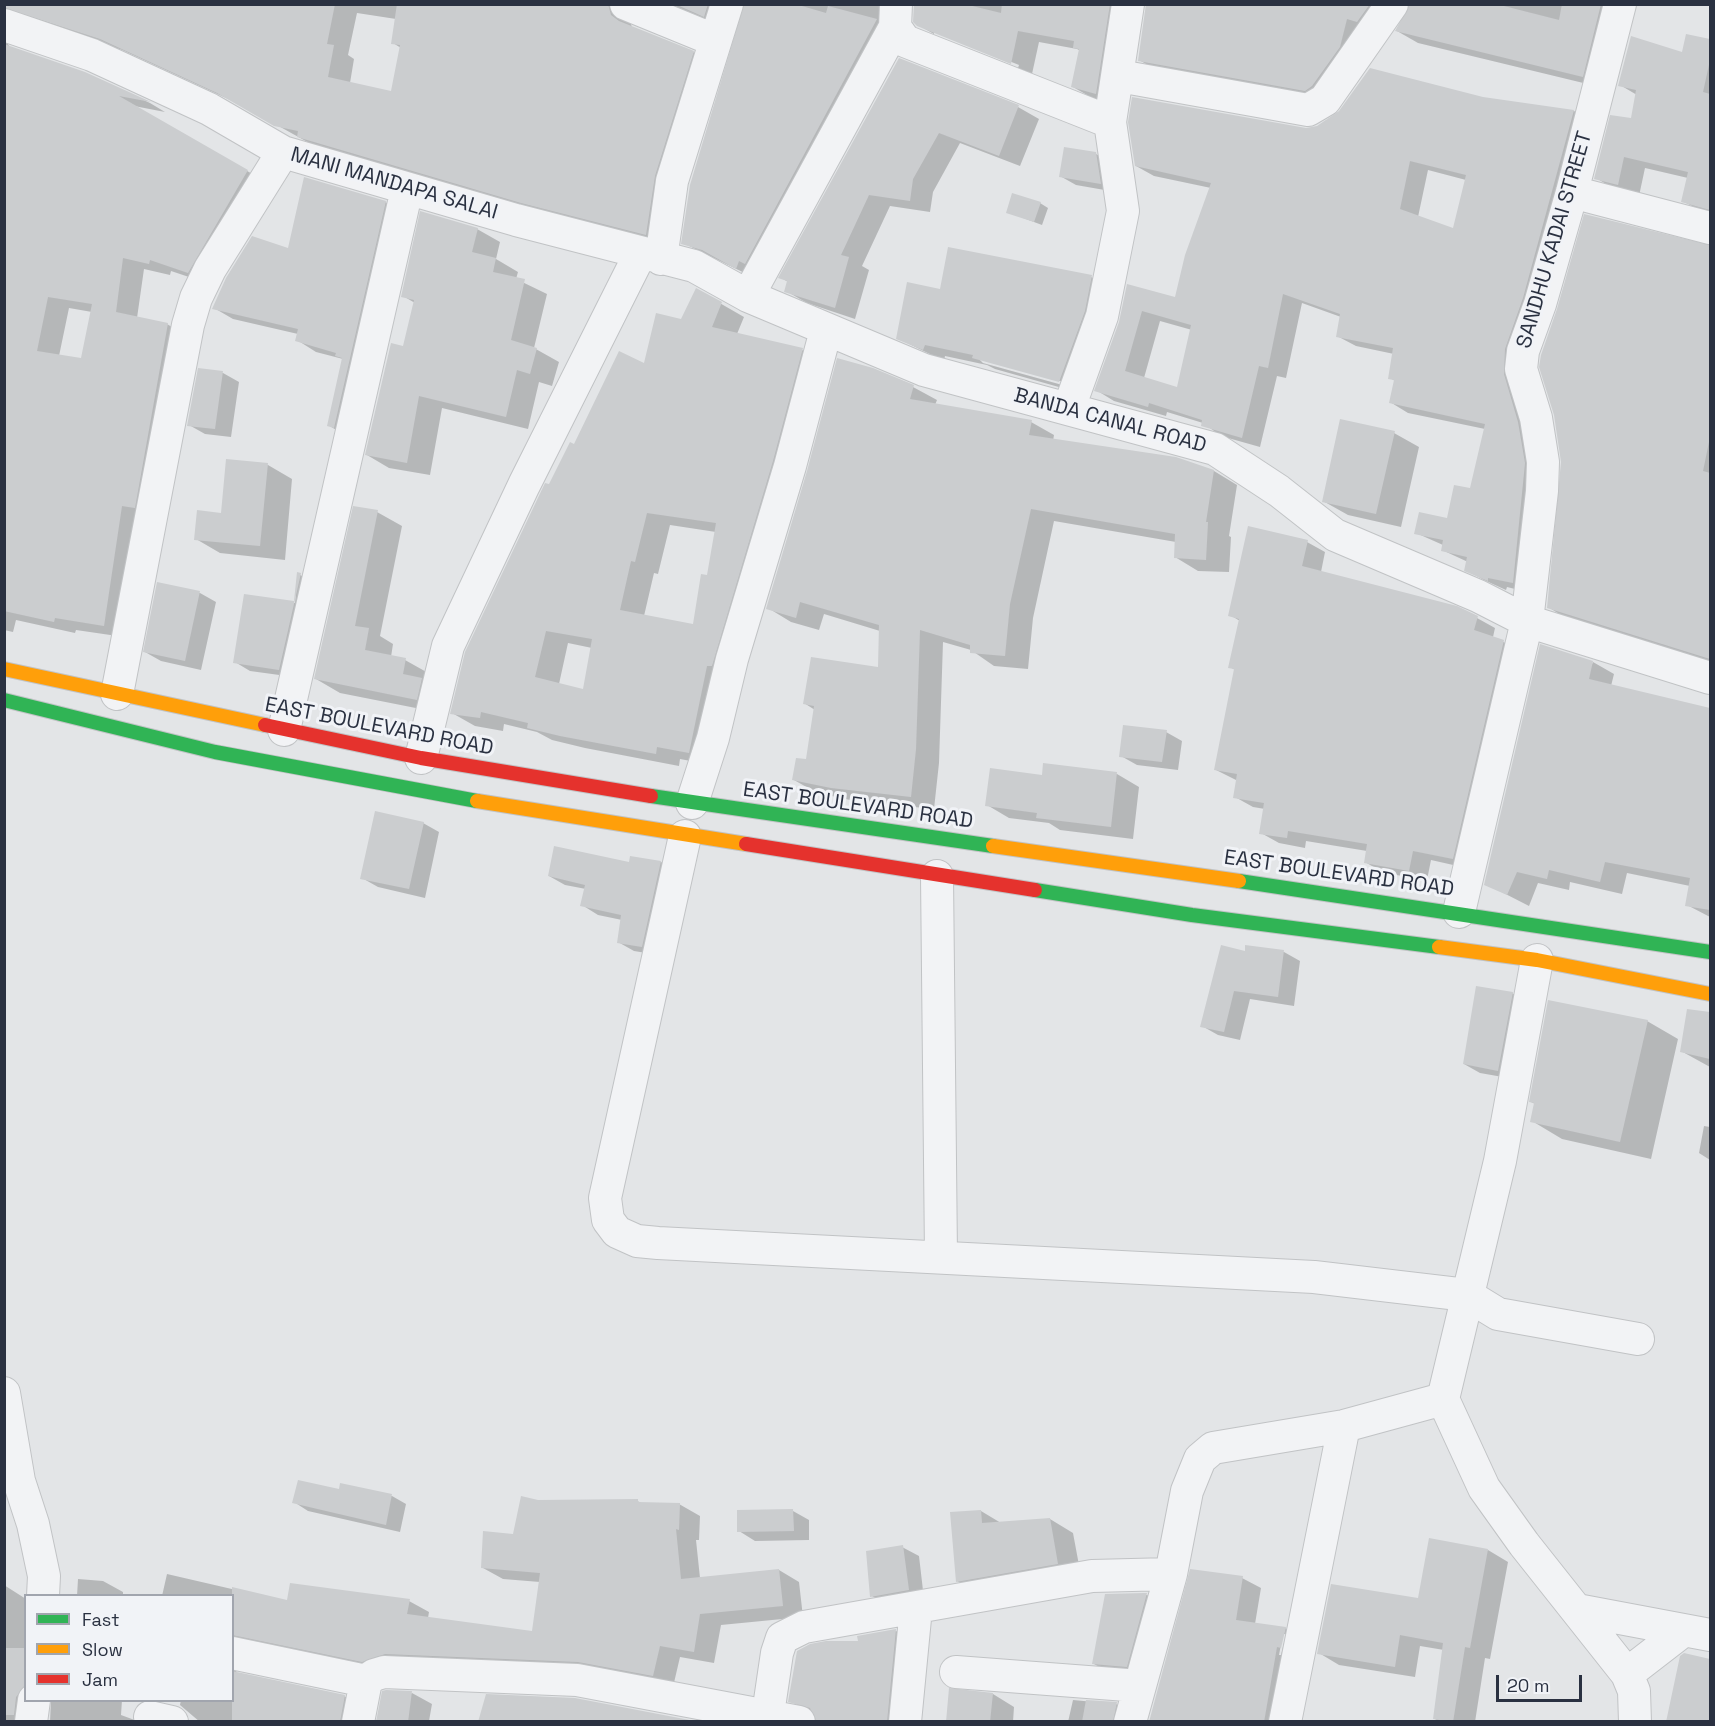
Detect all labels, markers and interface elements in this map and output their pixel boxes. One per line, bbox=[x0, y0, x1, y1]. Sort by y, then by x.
street label: SANDHU KADAI STREET bbox=[1512, 129, 1598, 351]
street label: MANI MANDAPA SALAI bbox=[288, 142, 500, 226]
street label: BANDA CANAL ROAD bbox=[1011, 383, 1209, 459]
street label: EAST BOULEVARD ROAD bbox=[263, 692, 495, 762]
street label: EAST BOULEVARD ROAD bbox=[741, 777, 975, 835]
street label: EAST BOULEVARD ROAD bbox=[1222, 845, 1456, 903]
legend bbox=[24, 1594, 234, 1702]
text: Fast bbox=[82, 1608, 119, 1631]
text: Slow bbox=[82, 1638, 123, 1661]
scale bar bbox=[1499, 1663, 1584, 1701]
text: Jam bbox=[82, 1668, 118, 1691]
text: 20 m bbox=[1507, 1674, 1550, 1697]

